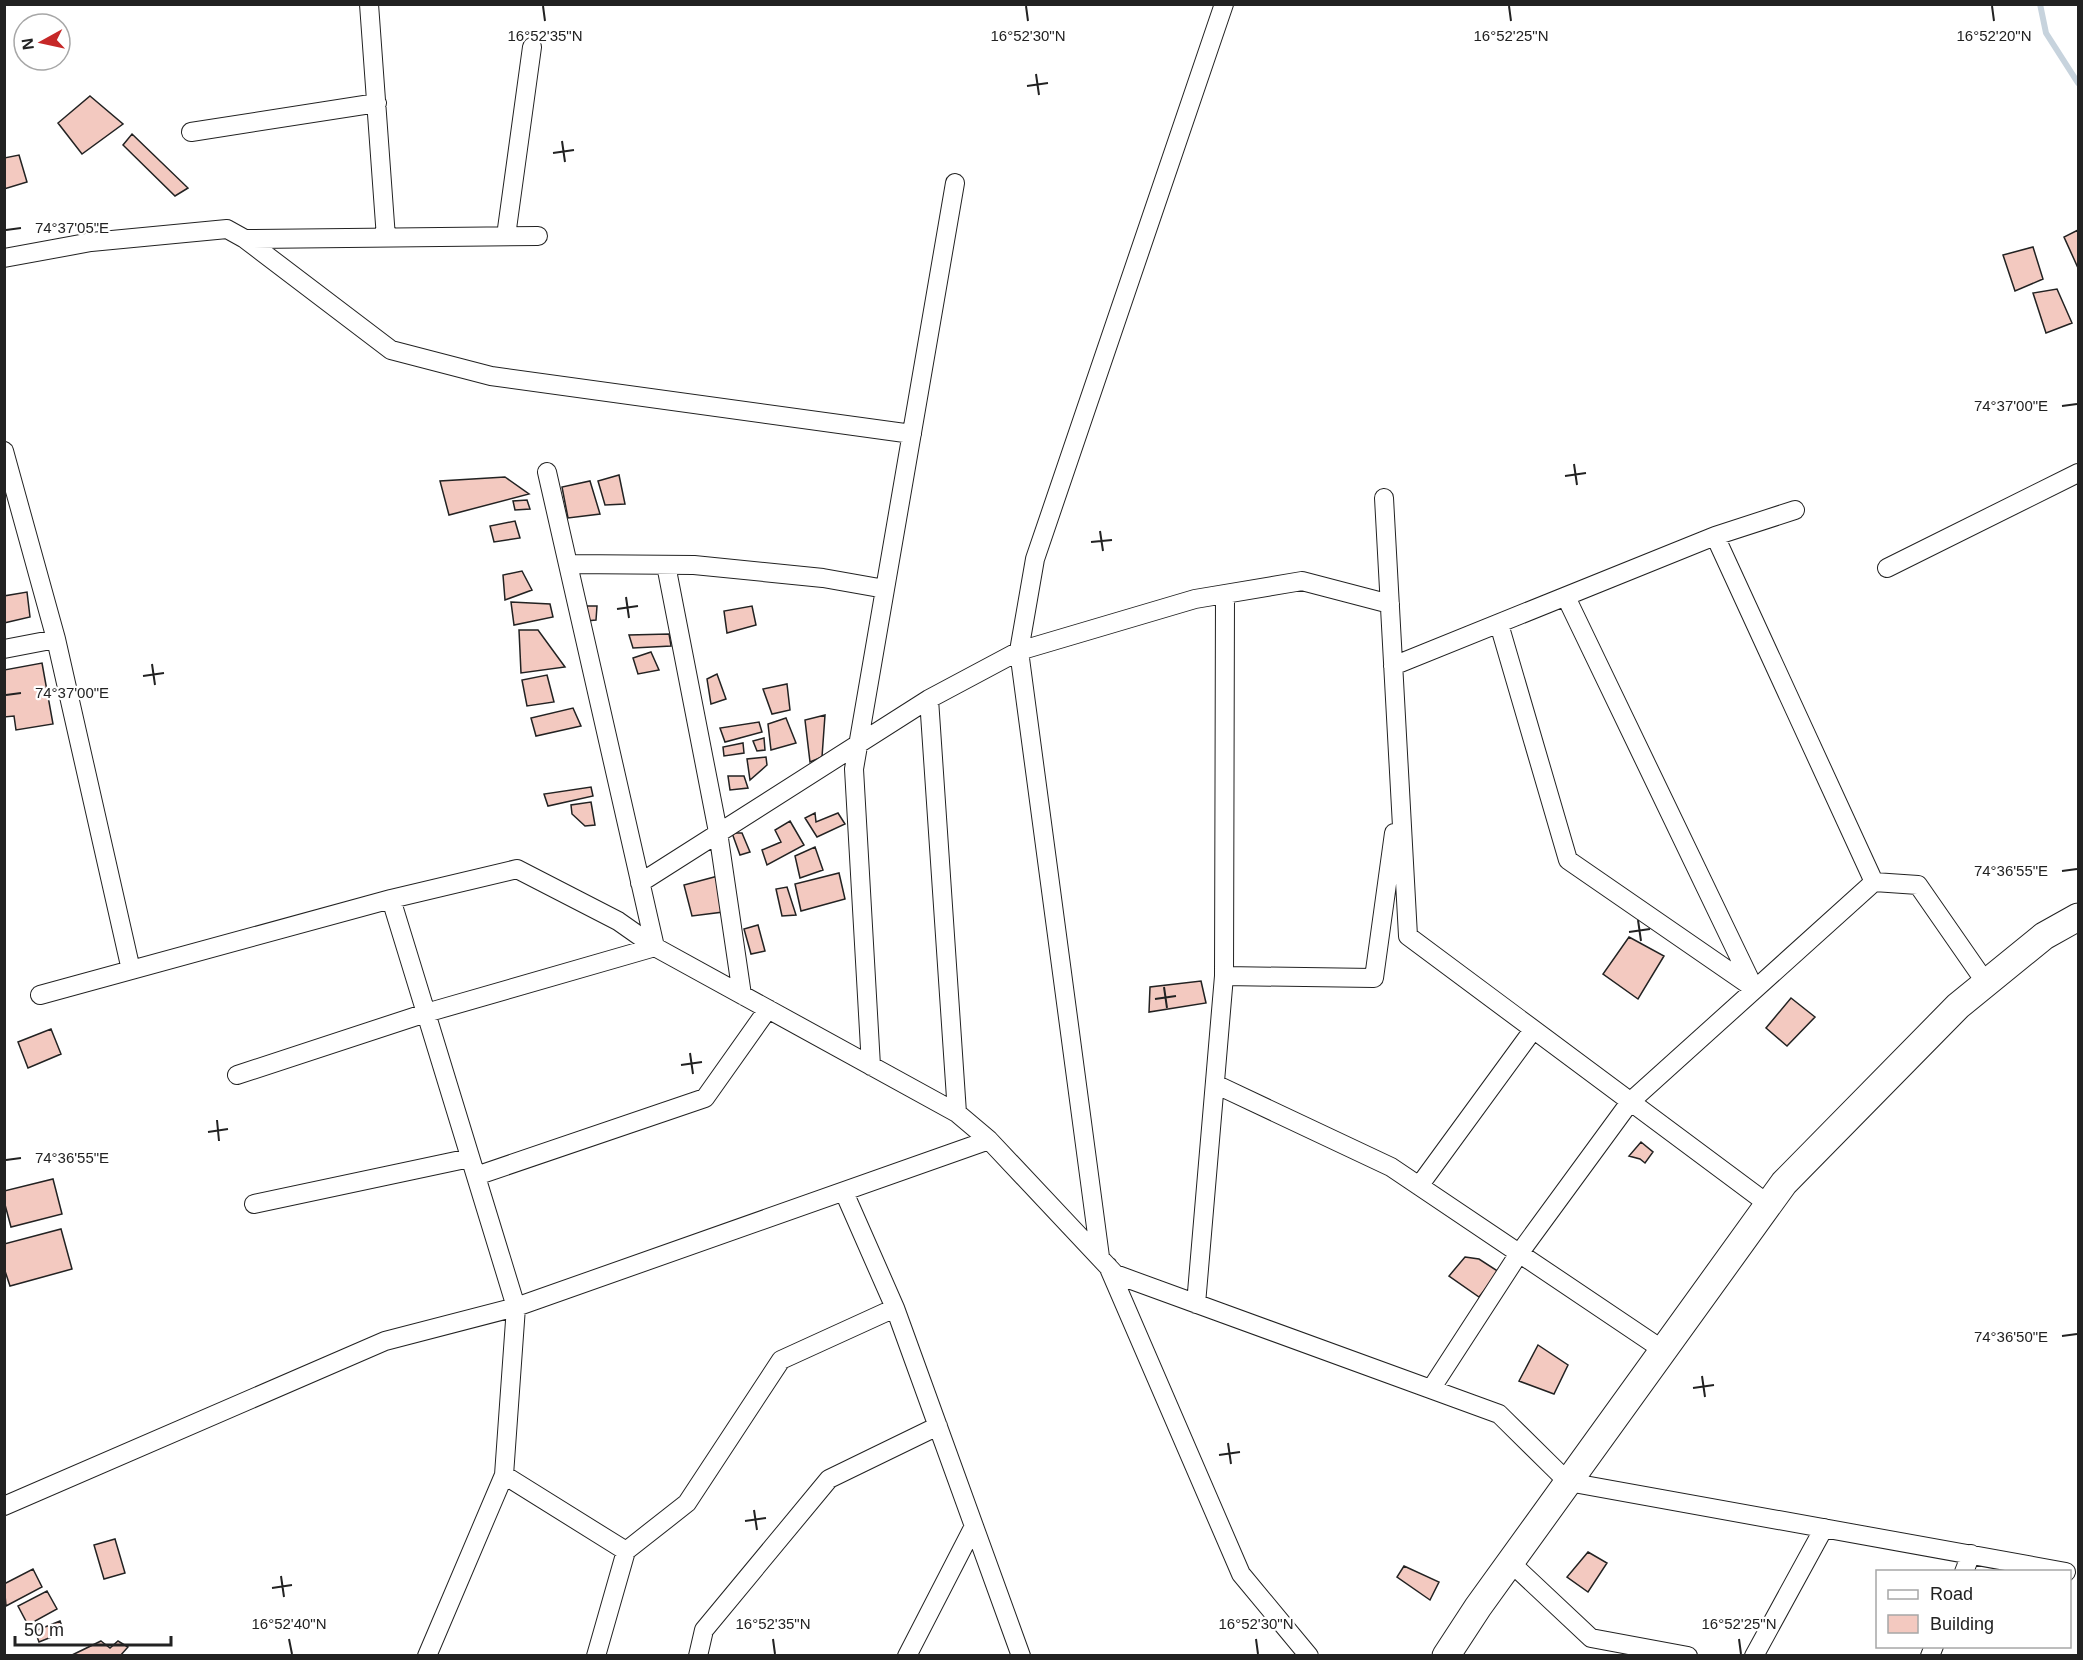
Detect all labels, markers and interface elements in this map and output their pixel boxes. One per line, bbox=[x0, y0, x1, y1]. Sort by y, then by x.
north arrow bbox=[12, 12, 72, 72]
text: 16°52'35"N bbox=[507, 27, 583, 44]
text: 16°52'30"N bbox=[990, 27, 1066, 44]
text: 16°52'25"N bbox=[1473, 27, 1549, 44]
text: 16°52'20"N bbox=[1956, 27, 2032, 44]
text: N bbox=[18, 37, 37, 51]
text: 74°37'05"E bbox=[35, 219, 109, 236]
text: 74°37'00"E bbox=[1974, 397, 2048, 414]
text: 74°37'00"E bbox=[35, 684, 109, 701]
text: 74°36'55"E bbox=[1974, 862, 2048, 879]
text: 74°36'55"E bbox=[35, 1149, 109, 1166]
text: 74°36'50"E bbox=[1974, 1328, 2048, 1345]
legend bbox=[1876, 1570, 2071, 1648]
text: Road bbox=[1930, 1584, 1973, 1604]
scale bar bbox=[15, 1609, 171, 1647]
text: Building bbox=[1930, 1614, 1994, 1634]
text: 16°52'40"N bbox=[251, 1615, 327, 1632]
text: 16°52'35"N bbox=[735, 1615, 811, 1632]
text: 16°52'30"N bbox=[1218, 1615, 1294, 1632]
text: 16°52'25"N bbox=[1701, 1615, 1777, 1632]
text: 50 m bbox=[24, 1620, 64, 1640]

